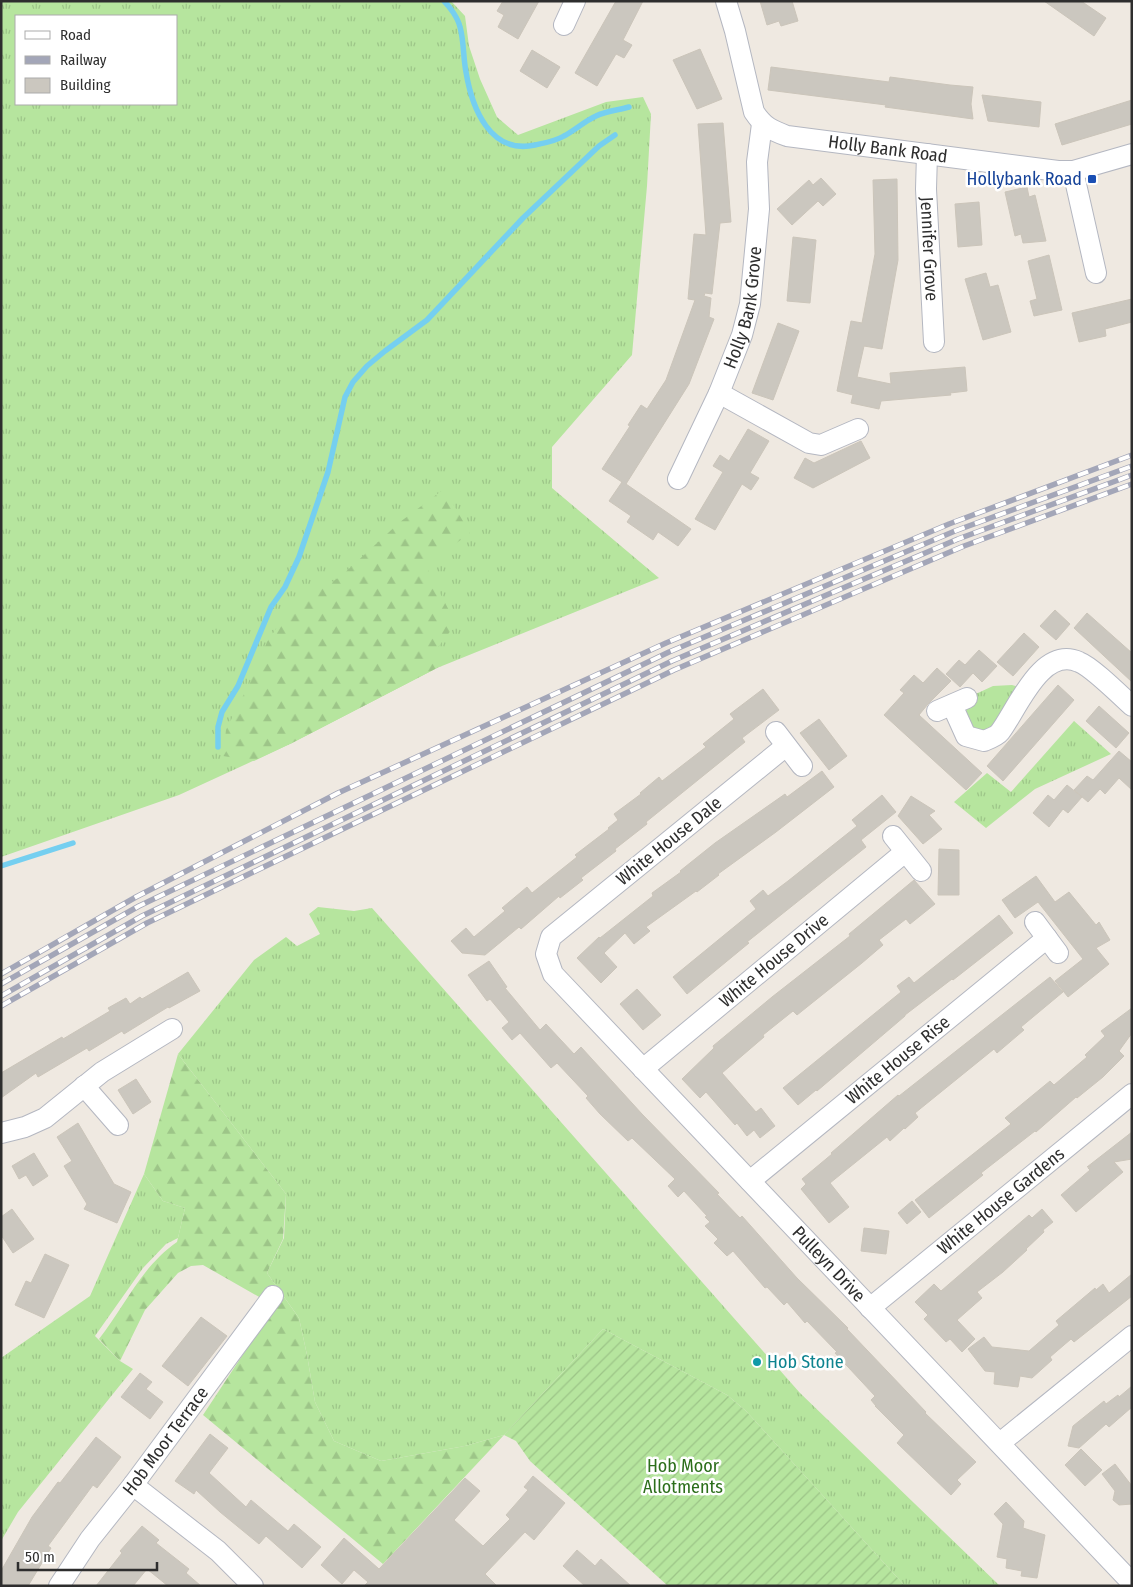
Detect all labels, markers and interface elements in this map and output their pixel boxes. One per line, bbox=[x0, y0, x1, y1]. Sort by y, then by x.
legend bbox=[15, 15, 178, 105]
text: Road bbox=[60, 26, 91, 44]
text: Railway bbox=[60, 51, 107, 69]
text: Building bbox=[60, 76, 111, 94]
street label: Holly Bank Road bbox=[827, 130, 949, 168]
place label: Hollybank Road bbox=[967, 168, 1082, 190]
marker: Hollybank Road bbox=[1086, 173, 1098, 185]
street label: Jennifer Grove bbox=[915, 196, 943, 302]
street label: Holly Bank Grove bbox=[719, 245, 766, 372]
street label: White House Dale bbox=[612, 792, 726, 890]
street label: White House Drive bbox=[715, 909, 833, 1012]
street label: White House Rise bbox=[841, 1011, 954, 1109]
street label: White House Gardens bbox=[933, 1143, 1069, 1259]
street label: Pulleyn Drive bbox=[788, 1221, 870, 1307]
place label: Hob Stone bbox=[767, 1351, 844, 1373]
marker: Hob Stone bbox=[751, 1356, 763, 1368]
street label: Hob Moor Terrace bbox=[118, 1382, 213, 1500]
park label: Hob Moor Allotments bbox=[643, 1455, 723, 1498]
scale bar bbox=[18, 1540, 156, 1572]
text: 50 m bbox=[25, 1548, 55, 1566]

